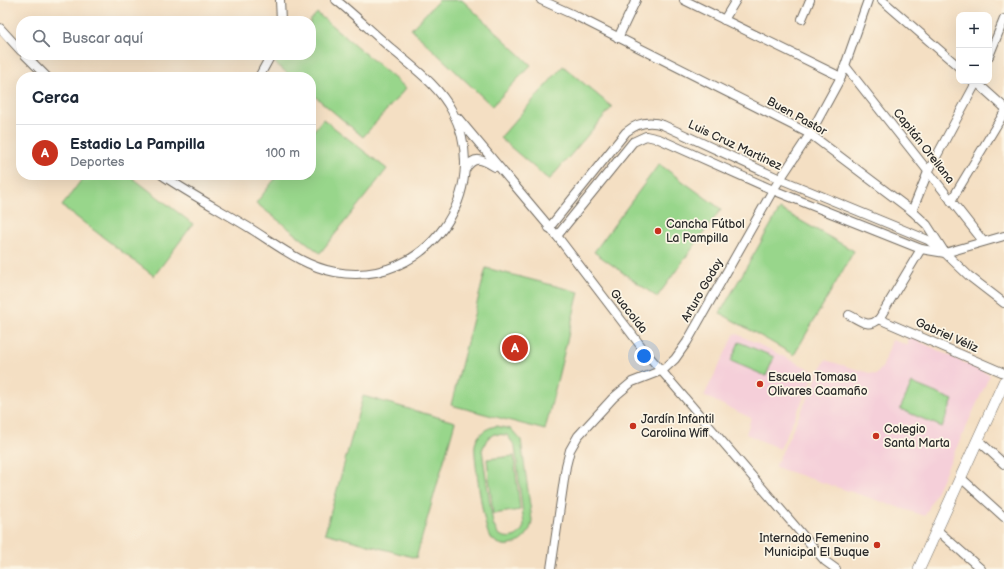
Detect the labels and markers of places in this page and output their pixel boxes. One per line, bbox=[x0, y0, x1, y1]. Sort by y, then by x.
place label: Cancha Fútbol La Pampilla bbox=[666, 217, 745, 246]
marker: Cancha Fútbol La Pampilla bbox=[653, 226, 663, 236]
pin: A bbox=[502, 333, 528, 363]
place label: Escuela Tomasa Olivares Caamaño bbox=[768, 370, 868, 399]
marker: Escuela Tomasa Olivares Caamaño bbox=[755, 379, 765, 389]
place label: Jardín Infantil Carolina Wiff bbox=[641, 412, 714, 441]
marker: Jardín Infantil Carolina Wiff bbox=[628, 421, 638, 431]
place label: Colegio Santa Marta bbox=[884, 422, 950, 451]
marker: Colegio Santa Marta bbox=[871, 431, 881, 441]
place label: Internado Femenino Municipal El Buque bbox=[759, 531, 869, 560]
marker: Internado Femenino Municipal El Buque bbox=[872, 540, 882, 550]

